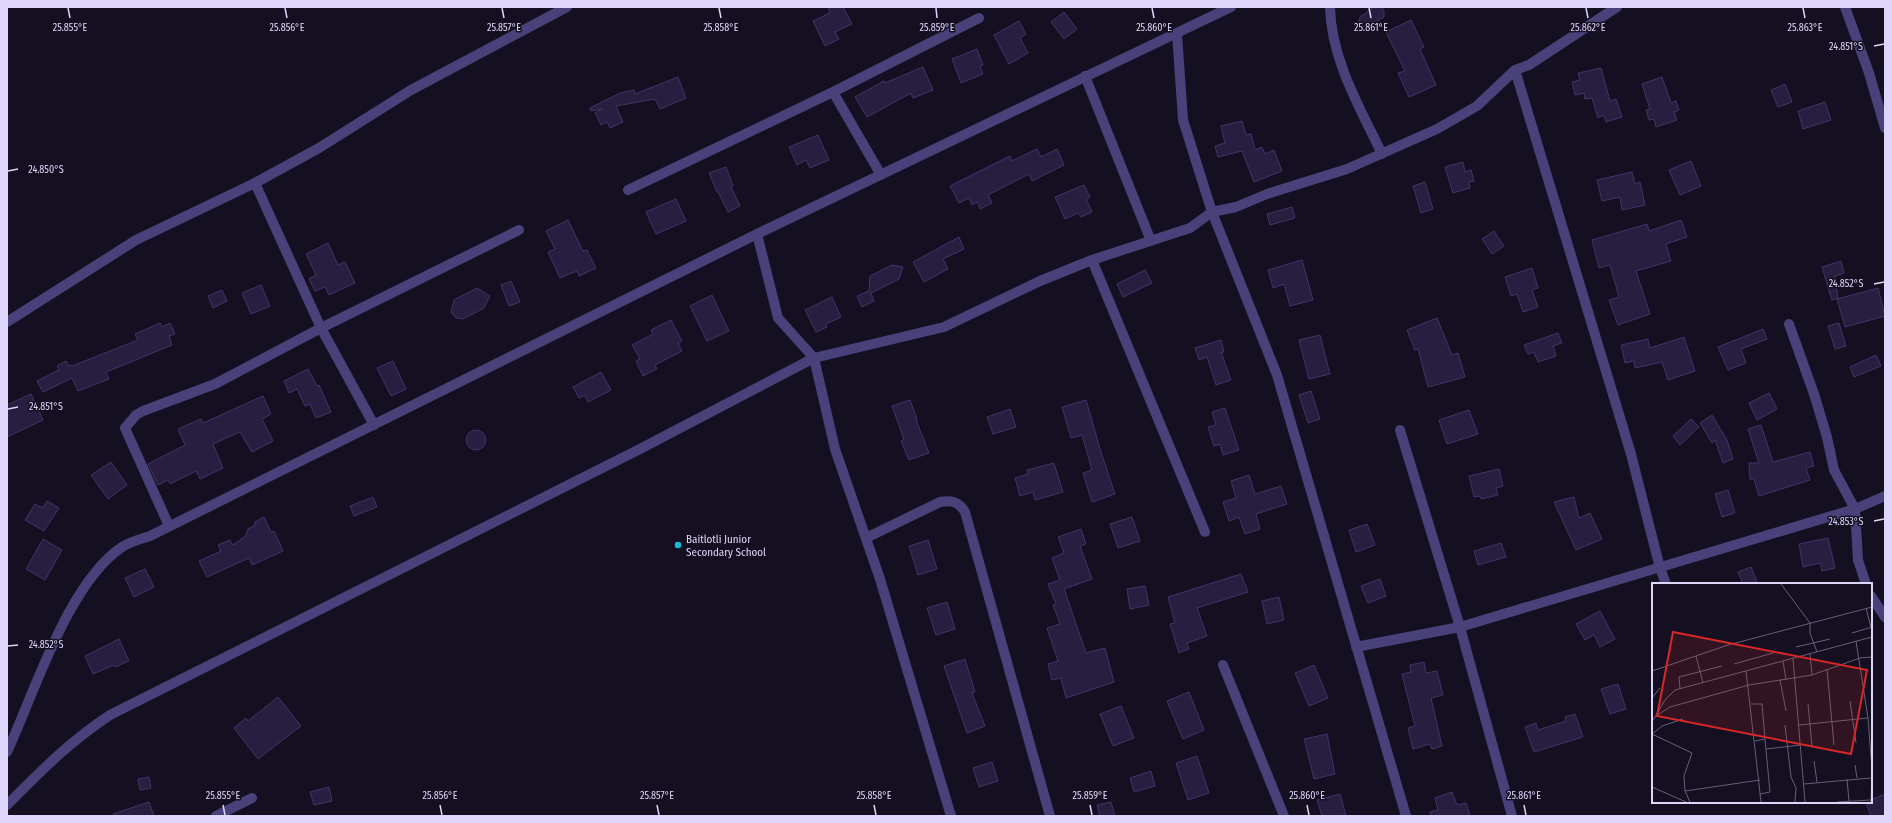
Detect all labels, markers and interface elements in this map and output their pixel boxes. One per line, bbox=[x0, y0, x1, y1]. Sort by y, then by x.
text: 25.855°E bbox=[53, 22, 88, 34]
text: 25.856°E bbox=[270, 22, 305, 34]
text: 25.857°E bbox=[487, 22, 521, 34]
text: 25.858°E bbox=[703, 22, 739, 34]
text: 25.859°E bbox=[920, 22, 955, 34]
text: 25.860°E bbox=[1136, 22, 1172, 34]
text: 25.861°E bbox=[1354, 22, 1388, 34]
text: 25.862°E bbox=[1571, 22, 1606, 34]
text: 25.863°E bbox=[1788, 22, 1823, 34]
text: 24.851°S bbox=[1829, 41, 1863, 53]
text: 24.850°S bbox=[28, 164, 64, 176]
text: 24.852°S bbox=[1829, 278, 1863, 290]
text: 24.851°S bbox=[29, 401, 63, 413]
text: 24.853°S bbox=[1829, 516, 1863, 528]
place label: Baitlotli Junior Secondary School bbox=[686, 533, 766, 559]
marker: Baitlotli Junior Secondary School bbox=[673, 540, 683, 550]
inset map bbox=[1652, 583, 1872, 803]
text: 24.852°S bbox=[29, 639, 63, 651]
text: 25.855°E bbox=[206, 790, 241, 802]
text: 25.856°E bbox=[423, 790, 458, 802]
text: 25.857°E bbox=[640, 790, 674, 802]
text: 25.858°E bbox=[856, 790, 892, 802]
text: 25.859°E bbox=[1073, 790, 1108, 802]
text: 25.860°E bbox=[1289, 790, 1325, 802]
text: 25.861°E bbox=[1507, 790, 1541, 802]

